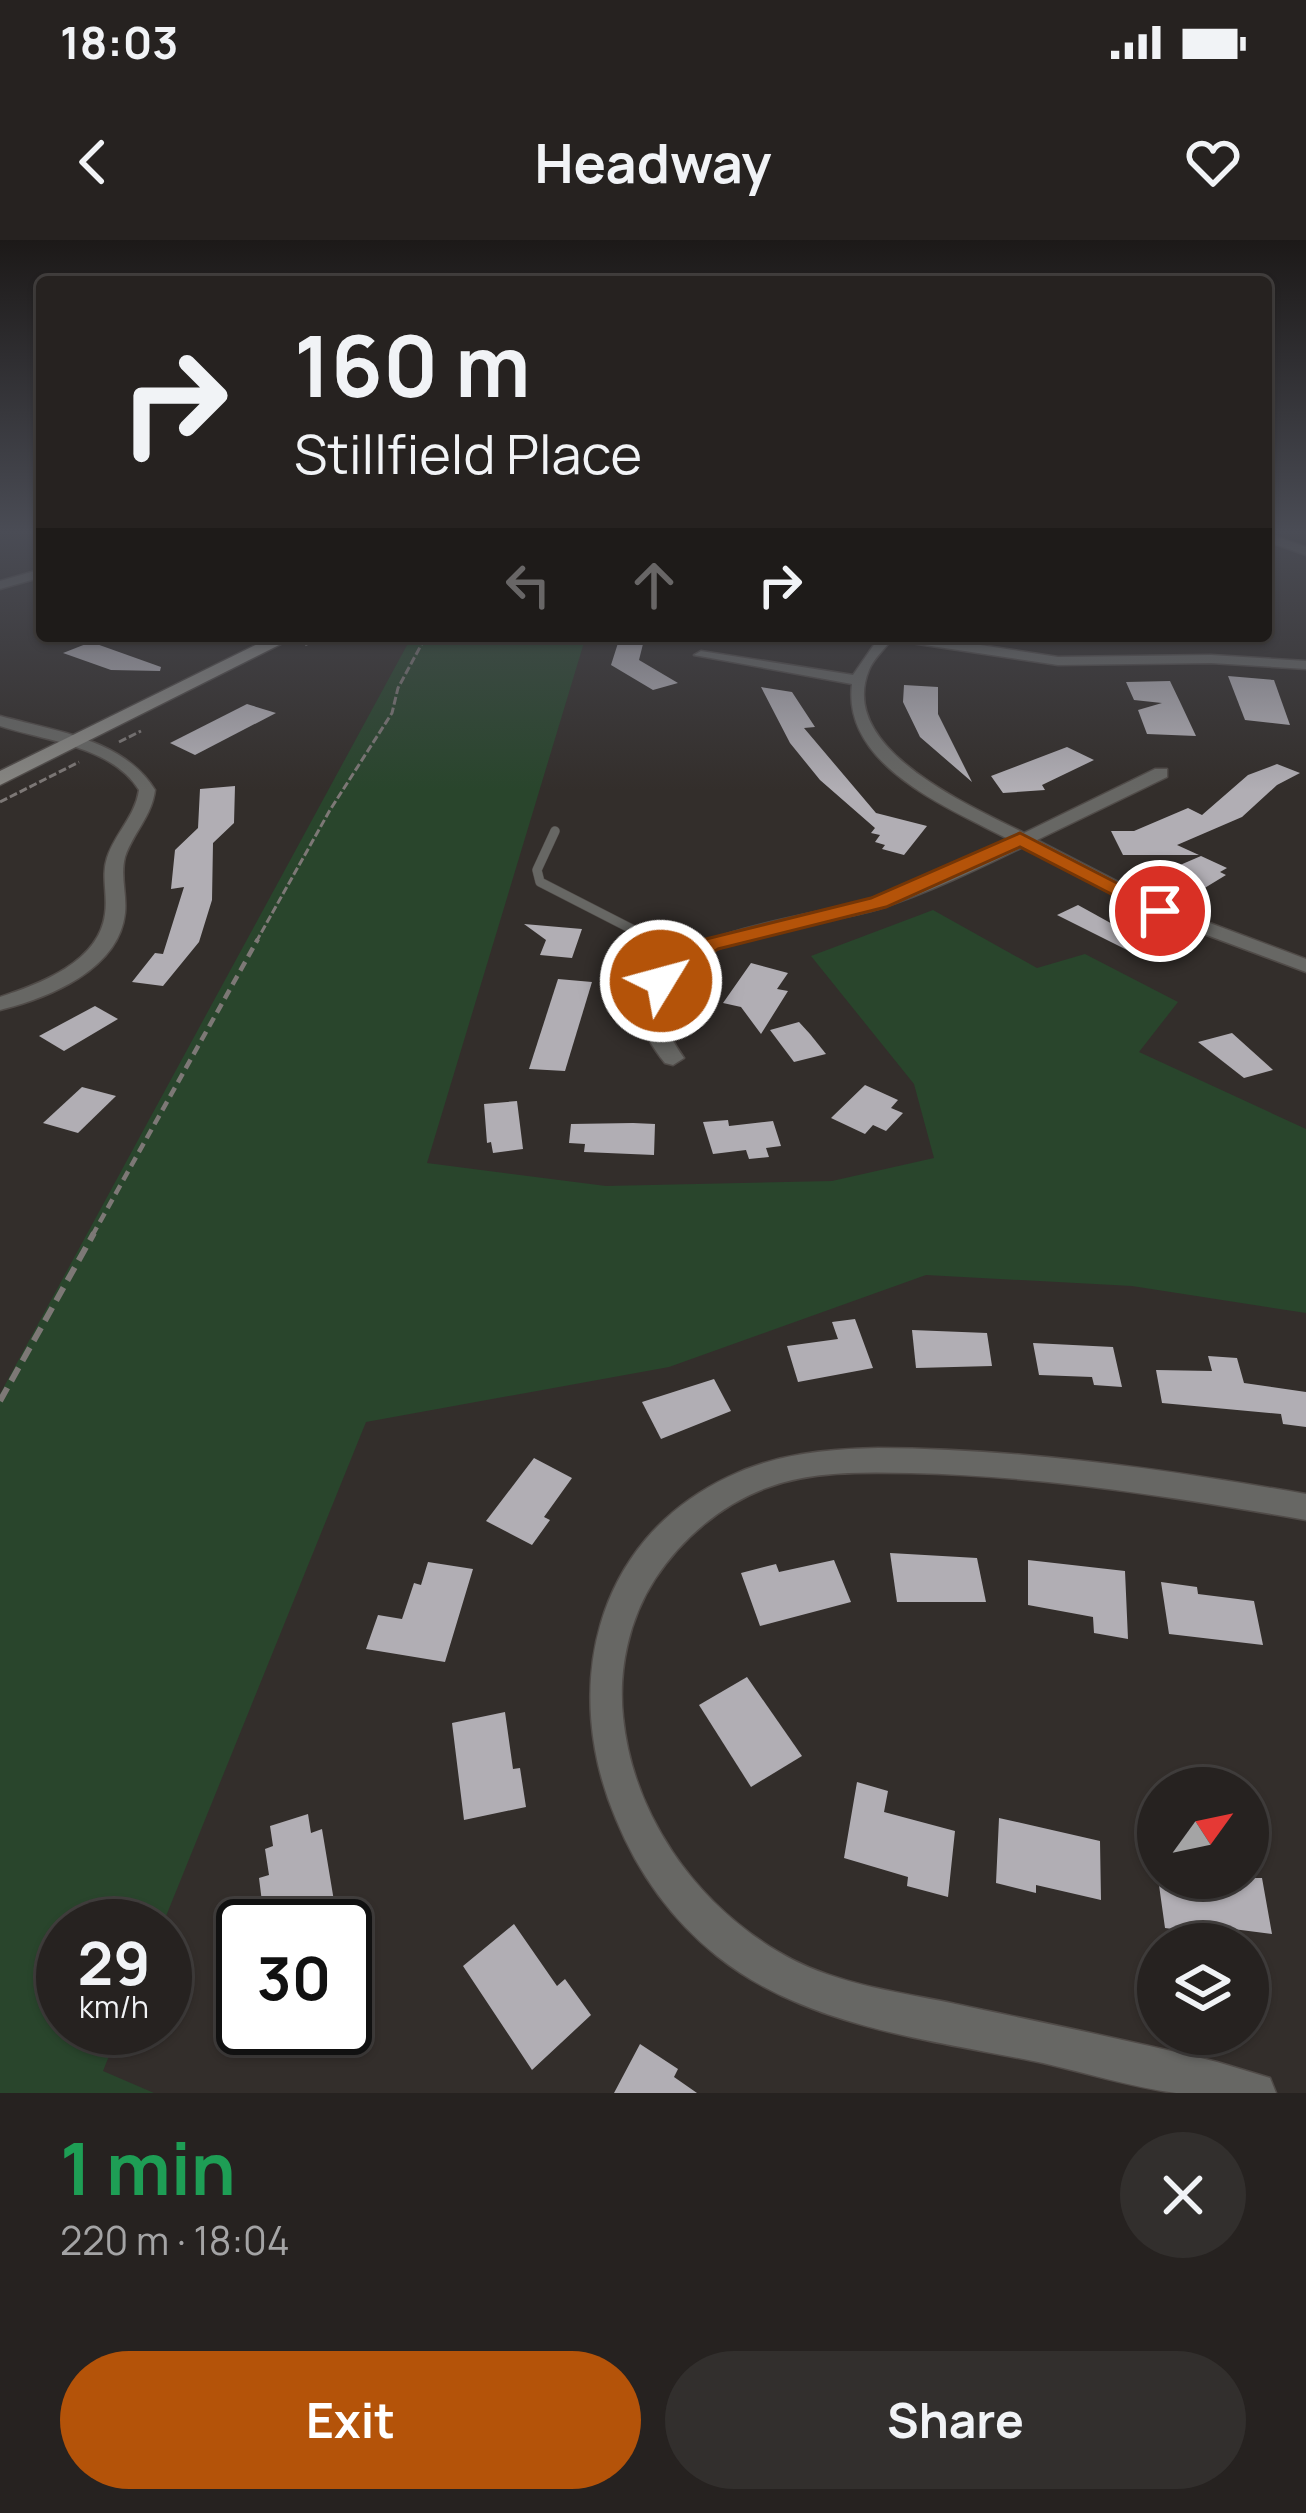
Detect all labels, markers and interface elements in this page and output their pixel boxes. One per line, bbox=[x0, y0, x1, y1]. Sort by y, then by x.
text: 18:03 bbox=[60, 11, 178, 73]
text: Headway bbox=[535, 125, 771, 199]
icon: back bbox=[60, 129, 126, 195]
icon: heart bbox=[1180, 129, 1246, 195]
text: 160 m bbox=[294, 307, 531, 422]
icon: right bbox=[96, 324, 252, 480]
text: Stillfield Place bbox=[294, 416, 642, 490]
icon: left bbox=[495, 552, 561, 618]
icon: ahead bbox=[621, 552, 687, 618]
icon: right bbox=[747, 552, 813, 618]
pin bbox=[1109, 860, 1211, 962]
icon: arrive bbox=[1127, 878, 1193, 944]
position arrow bbox=[598, 918, 724, 1044]
north arrow bbox=[1137, 1767, 1269, 1899]
map controls bbox=[1137, 1767, 1269, 2055]
speed limit sign: 30 bbox=[216, 1899, 372, 2055]
text: 29 bbox=[77, 1921, 151, 2003]
button: layers bbox=[1137, 1923, 1269, 2055]
text: km/h bbox=[79, 1986, 149, 2027]
text: 1 min bbox=[60, 2118, 236, 2217]
button: close bbox=[1120, 2132, 1246, 2258]
text: 220 m · 18:04 bbox=[60, 2213, 290, 2267]
button: Exit bbox=[60, 2351, 641, 2489]
button: Share bbox=[665, 2351, 1246, 2489]

